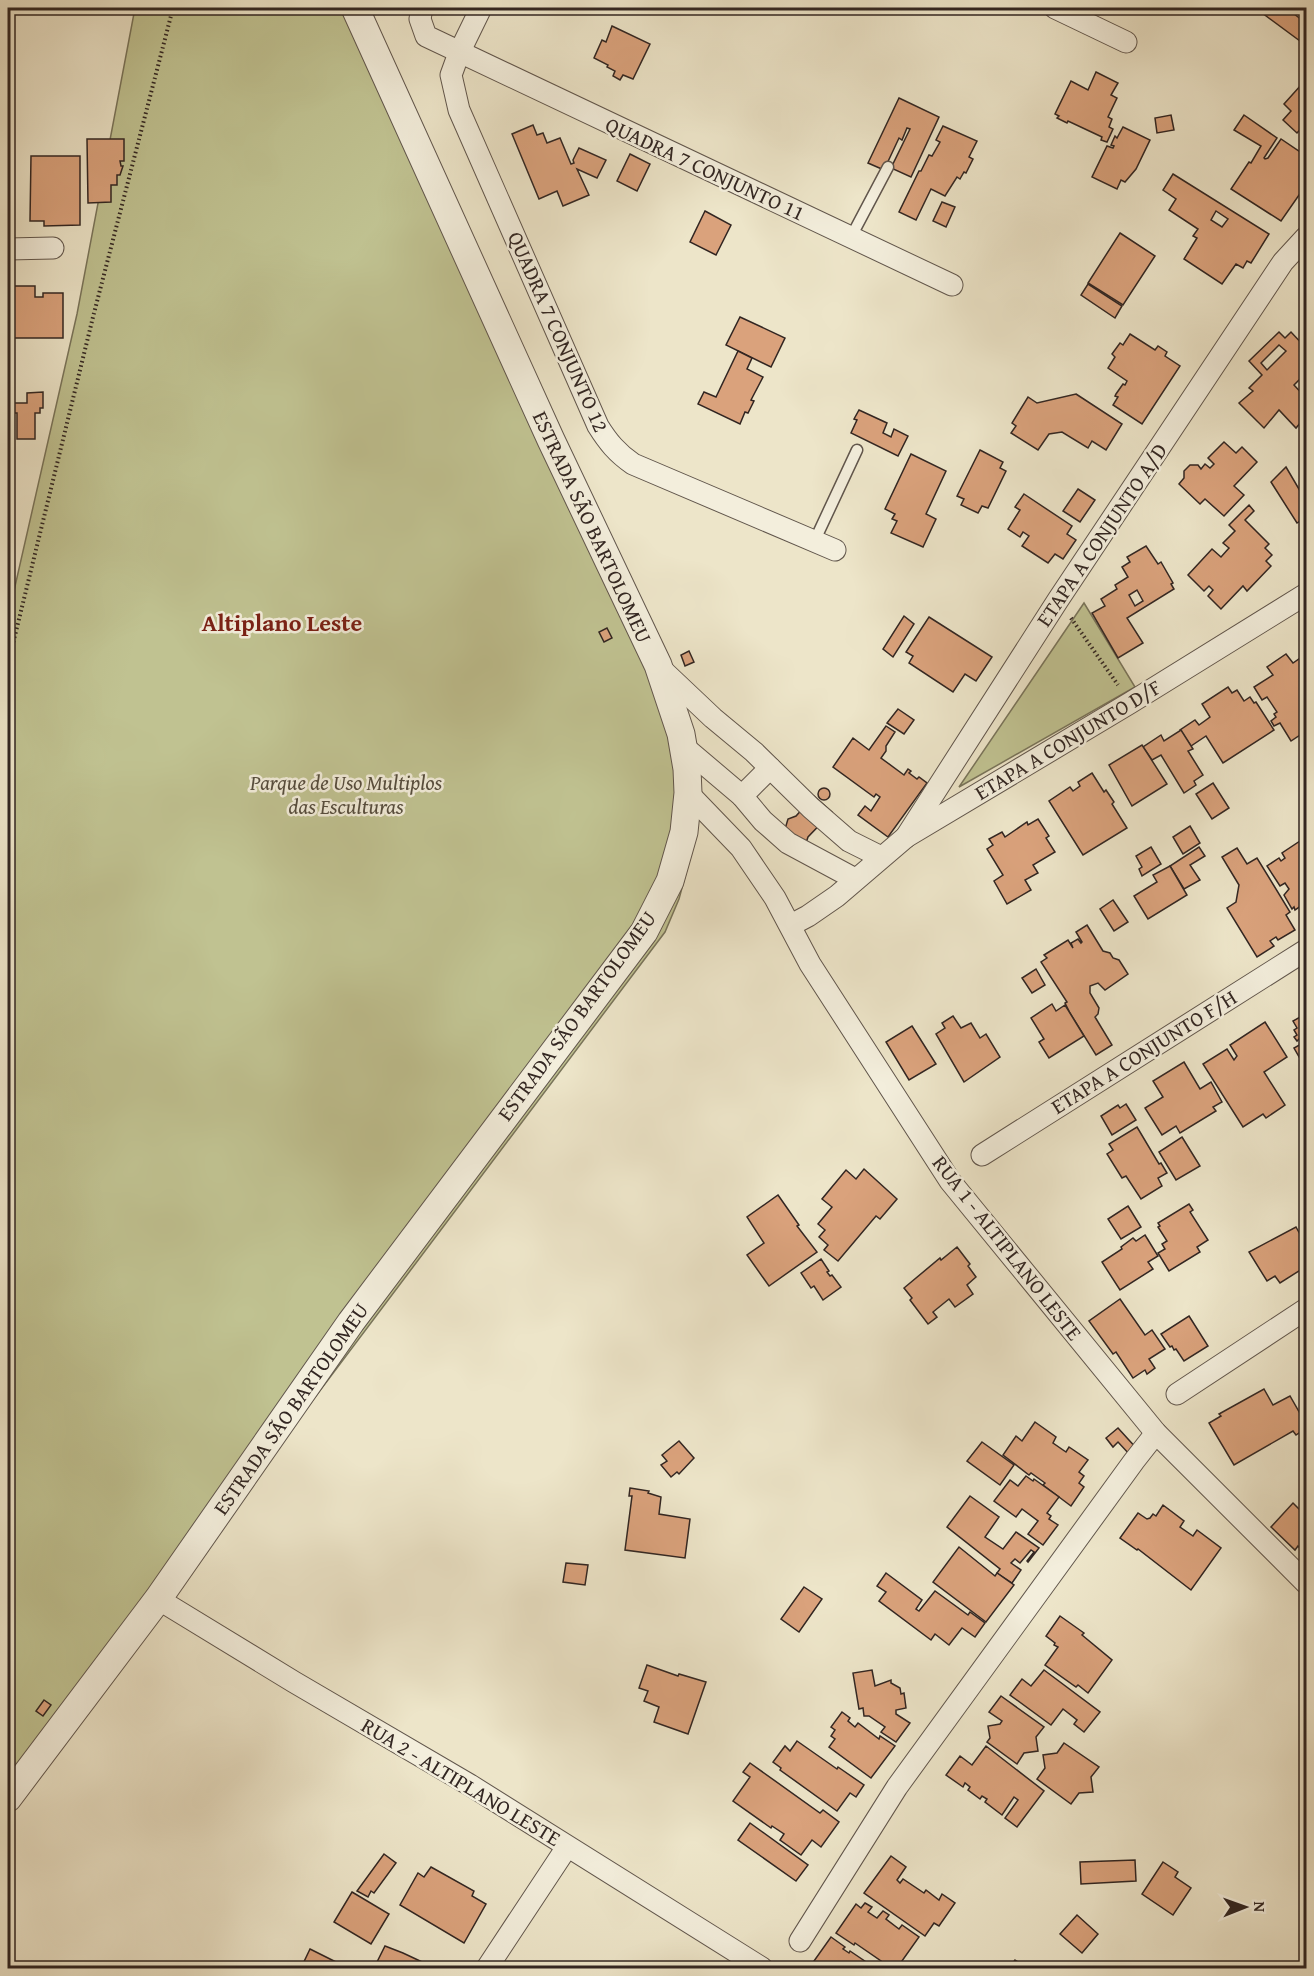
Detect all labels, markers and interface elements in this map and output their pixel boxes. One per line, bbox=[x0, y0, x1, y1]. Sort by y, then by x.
street label: QUADRA 7 CONJUNTO 11 bbox=[600, 109, 810, 228]
street label: QUADRA 7 CONJUNTO 12 bbox=[500, 227, 617, 437]
street label: ESTRADA SÃO BARTOLOMEU bbox=[525, 406, 660, 648]
street label: ETAPA A CONJUNTO A/D bbox=[1029, 437, 1175, 633]
district label: Altiplano Leste bbox=[202, 605, 362, 640]
street label: ETAPA A CONJUNTO D/F bbox=[969, 671, 1167, 808]
park label: Parque de Uso Multiplos das Esculturas bbox=[249, 767, 443, 822]
street label: ESTRADA SÃO BARTOLOMEU bbox=[490, 904, 664, 1127]
street label: ETAPA A CONJUNTO F/H bbox=[1045, 982, 1243, 1121]
street label: RUA 1 - ALTIPLANO LESTE bbox=[925, 1148, 1090, 1347]
street label: ESTRADA SÃO BARTOLOMEU bbox=[205, 1296, 376, 1521]
street label: RUA 2 - ALTIPLANO LESTE bbox=[356, 1710, 567, 1854]
north arrow bbox=[1215, 1877, 1275, 1937]
text: N bbox=[1248, 1901, 1272, 1913]

